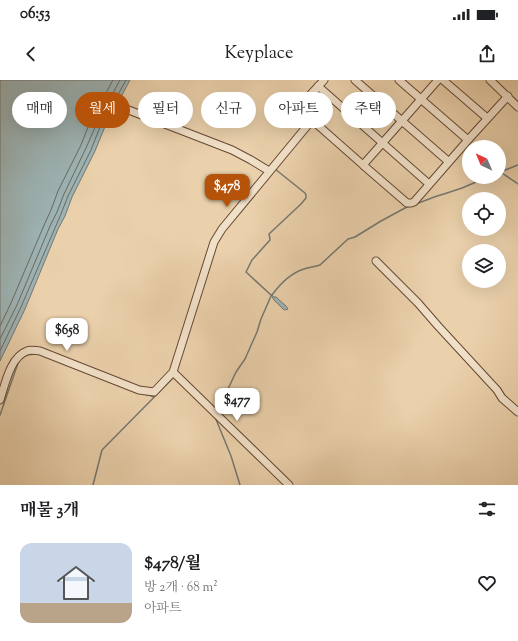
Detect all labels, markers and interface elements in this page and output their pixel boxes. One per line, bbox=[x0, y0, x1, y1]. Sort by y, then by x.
text: 06:53 bbox=[20, 4, 50, 25]
text: Keyplace bbox=[225, 41, 293, 67]
icon: back bbox=[20, 43, 42, 65]
icon: share bbox=[476, 43, 498, 65]
chip: 매매 bbox=[12, 92, 67, 128]
chip: 월세 bbox=[75, 92, 130, 128]
chip: 필터 bbox=[138, 92, 193, 128]
chip: 신규 bbox=[201, 92, 256, 128]
chip: 아파트 bbox=[264, 92, 333, 128]
chip: 주택 bbox=[341, 92, 396, 128]
north arrow bbox=[462, 140, 506, 184]
map controls bbox=[462, 140, 506, 288]
pin: $478 bbox=[203, 174, 251, 208]
text: $478 bbox=[214, 178, 240, 196]
button: locate bbox=[462, 192, 506, 236]
button: layers bbox=[462, 244, 506, 288]
pin: $658 bbox=[43, 318, 91, 352]
text: $658 bbox=[55, 322, 79, 340]
pin: $477 bbox=[213, 388, 261, 422]
text: $477 bbox=[224, 392, 250, 410]
icon: filters bbox=[476, 498, 498, 520]
text: 매물 3개 bbox=[20, 499, 80, 523]
text: $478/월 bbox=[144, 552, 201, 576]
icon: home bbox=[52, 559, 100, 607]
icon: heart bbox=[476, 572, 498, 594]
text: 방 2개 · 68 m² bbox=[144, 579, 218, 597]
text: 아파트 bbox=[144, 600, 182, 618]

